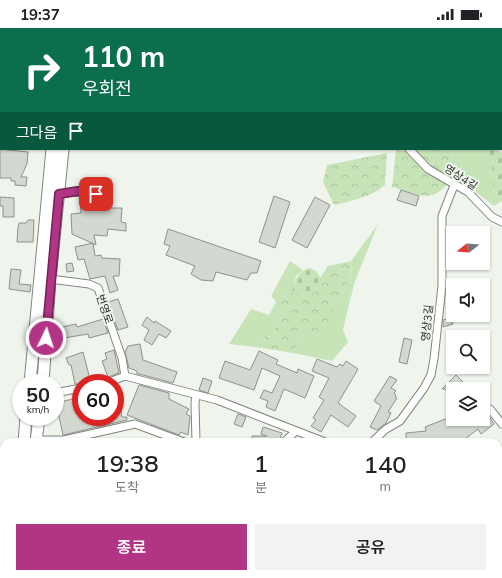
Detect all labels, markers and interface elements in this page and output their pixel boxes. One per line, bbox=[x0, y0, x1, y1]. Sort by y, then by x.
text: 19:37 bbox=[20, 5, 60, 24]
text: 110 m bbox=[82, 39, 165, 74]
icon: right bbox=[16, 44, 68, 96]
text: 우회전 bbox=[82, 77, 132, 100]
icon: arrive bbox=[65, 120, 87, 142]
text: 그다음 bbox=[16, 123, 57, 142]
street label: 영상4길 bbox=[442, 161, 480, 193]
pin bbox=[79, 177, 113, 211]
icon: arrive bbox=[85, 183, 107, 205]
north arrow bbox=[446, 226, 490, 270]
map controls bbox=[446, 226, 490, 426]
button: sound bbox=[446, 278, 490, 322]
street label: 번영로 bbox=[93, 292, 117, 326]
street label: 영상3길 bbox=[418, 304, 436, 342]
position arrow bbox=[25, 317, 67, 359]
button: search bbox=[446, 330, 490, 374]
speed limit sign: 60 bbox=[72, 374, 124, 426]
text: 50 bbox=[26, 382, 50, 407]
button: layers bbox=[446, 382, 490, 426]
text: km/h bbox=[27, 403, 49, 416]
text: 19:38 bbox=[95, 448, 159, 478]
text: 1 bbox=[254, 448, 268, 478]
text: 140 bbox=[364, 449, 407, 479]
text: m bbox=[379, 478, 391, 494]
text: 도착 bbox=[115, 479, 139, 495]
text: 분 bbox=[255, 479, 267, 495]
button: 종료 bbox=[16, 524, 247, 570]
button: 공유 bbox=[255, 524, 486, 570]

